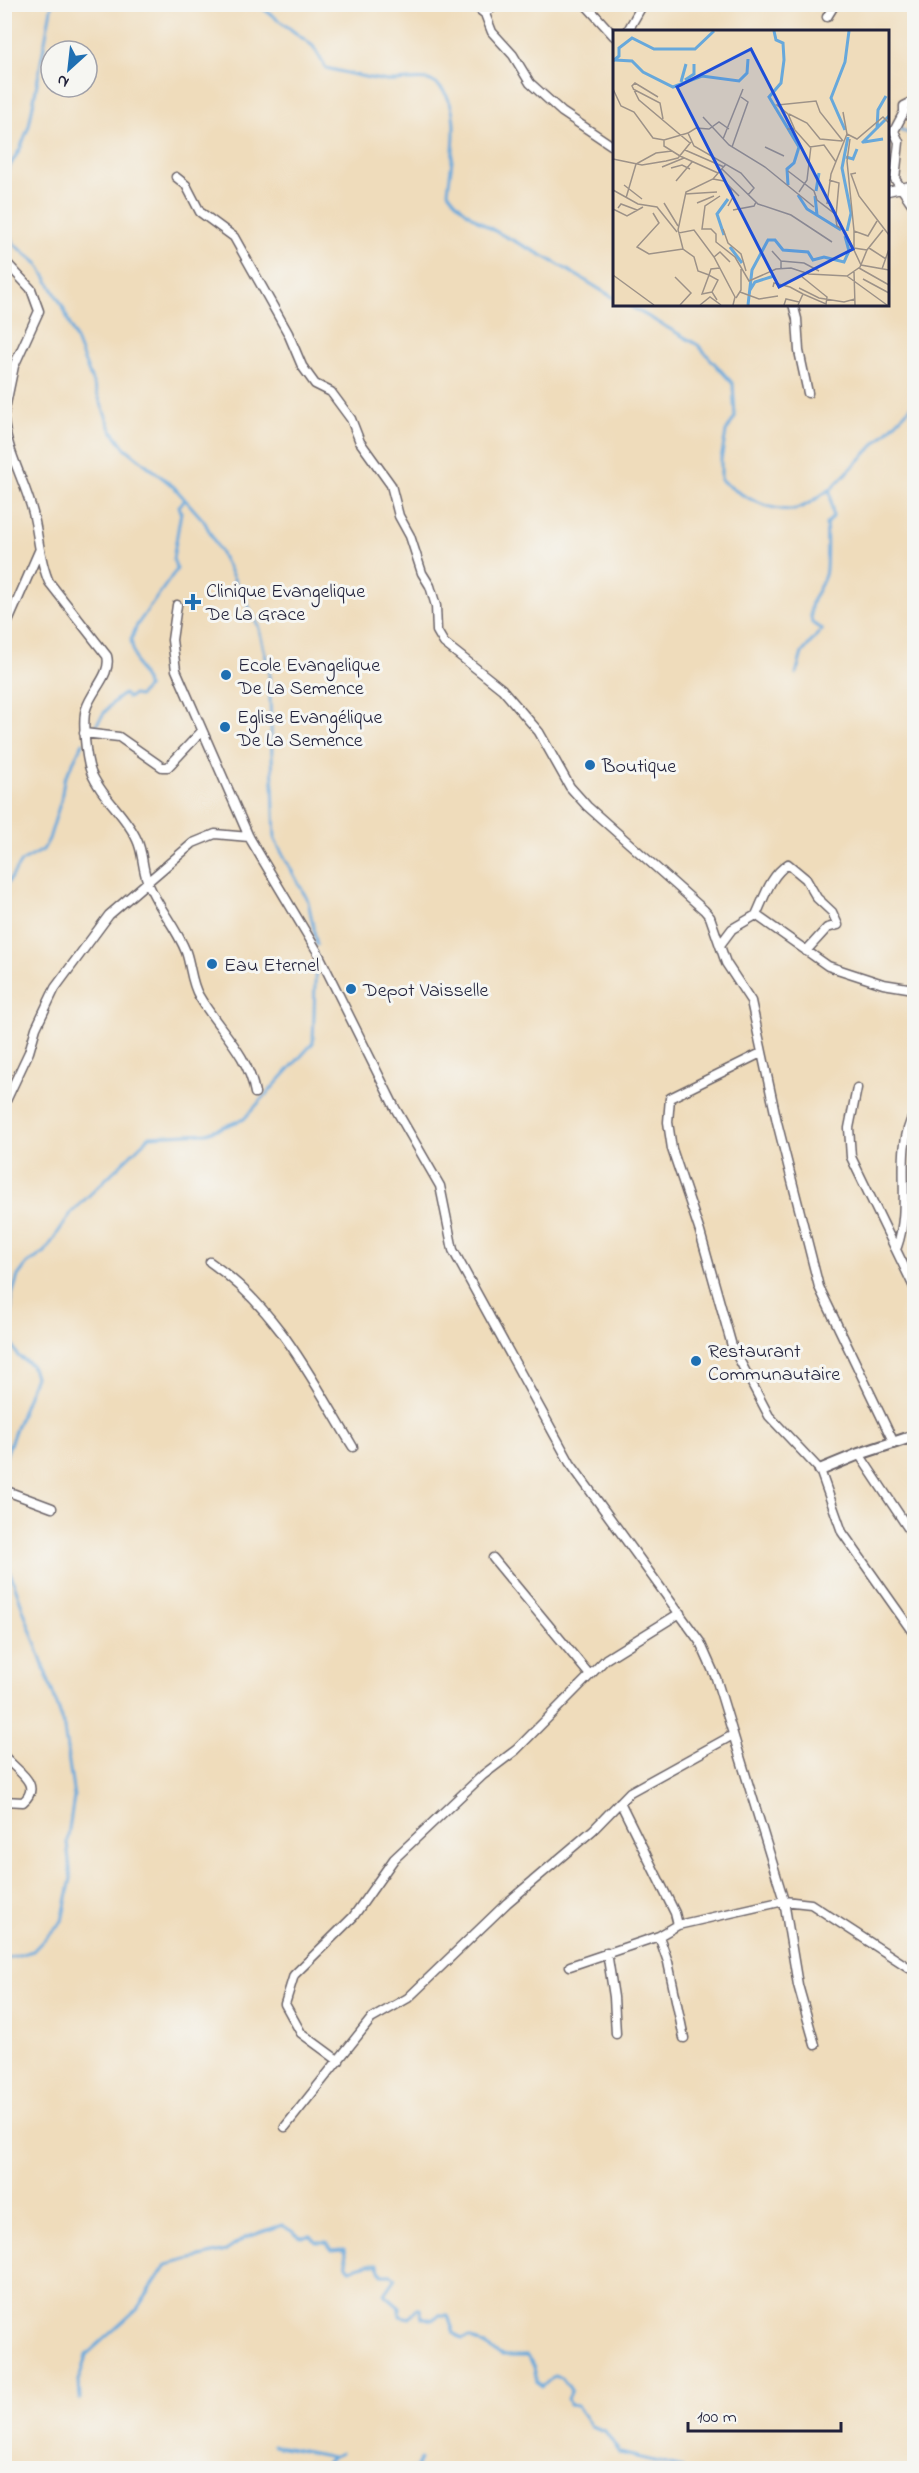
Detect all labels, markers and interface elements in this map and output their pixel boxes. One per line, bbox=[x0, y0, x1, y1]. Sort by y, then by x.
inset map bbox=[613, 30, 889, 306]
north arrow bbox=[39, 39, 99, 99]
text: N bbox=[53, 67, 73, 94]
place label: Clinique Evangelique De La Grace bbox=[205, 578, 365, 630]
marker: Clinique Evangelique De La Grace bbox=[184, 593, 202, 611]
place label: Ecole Evangelique De La Semence bbox=[237, 652, 380, 704]
marker: Ecole Evangelique De La Semence bbox=[219, 668, 233, 682]
place label: Eglise Evangélique De La Semence bbox=[236, 704, 383, 756]
marker: Eglise Evangélique De La Semence bbox=[218, 720, 232, 734]
place label: Boutique bbox=[601, 753, 676, 782]
marker: Boutique bbox=[583, 758, 597, 772]
place label: Eau Eternel bbox=[224, 952, 319, 981]
marker: Eau Eternel bbox=[205, 957, 219, 971]
place label: Depot Vaisselle bbox=[362, 977, 488, 1006]
marker: Depot Vaisselle bbox=[344, 982, 358, 996]
place label: Restaurant Communautaire bbox=[708, 1338, 840, 1390]
marker: Restaurant Communautaire bbox=[689, 1354, 703, 1368]
scale bar bbox=[688, 2395, 841, 2433]
text: 100 m bbox=[697, 2405, 737, 2431]

